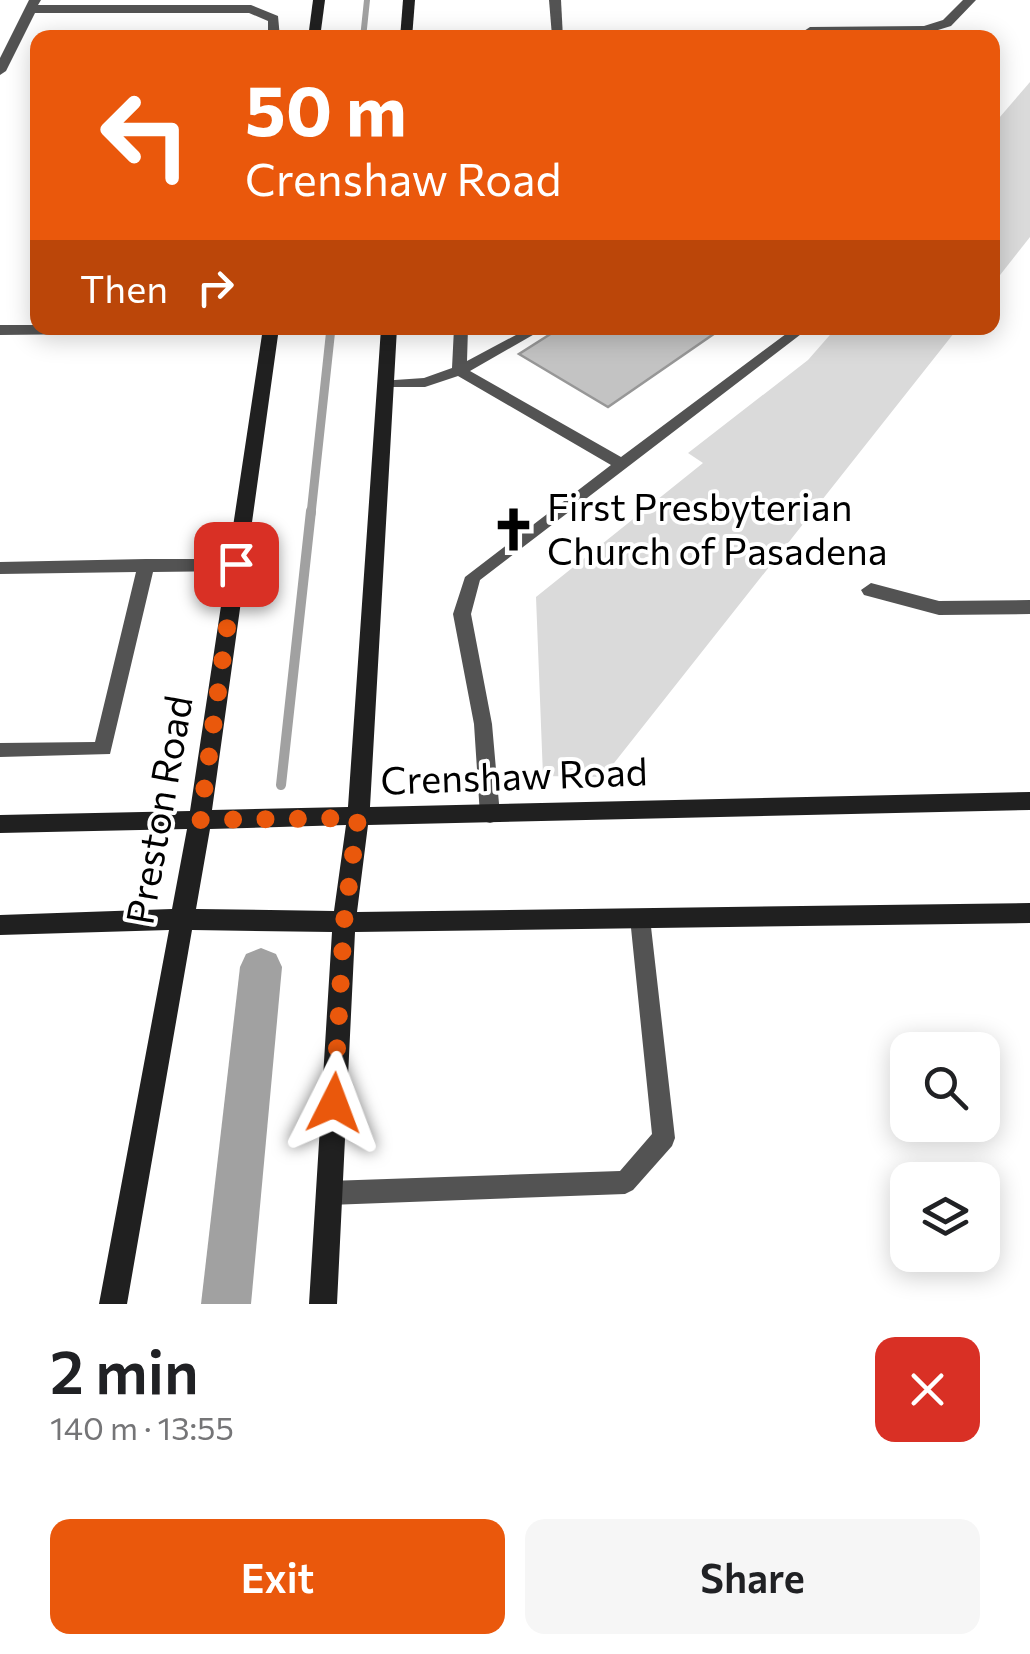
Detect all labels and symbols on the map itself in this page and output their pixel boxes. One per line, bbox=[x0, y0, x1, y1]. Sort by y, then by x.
place label: First Presbyterian Church of Pasadena bbox=[547, 482, 888, 573]
church icon: First Presbyterian Church of Pasadena bbox=[490, 506, 538, 554]
pin bbox=[194, 522, 279, 607]
street label: Preston Road bbox=[114, 692, 201, 928]
street label: Crenshaw Road bbox=[380, 746, 648, 803]
position arrow bbox=[282, 1051, 386, 1155]

